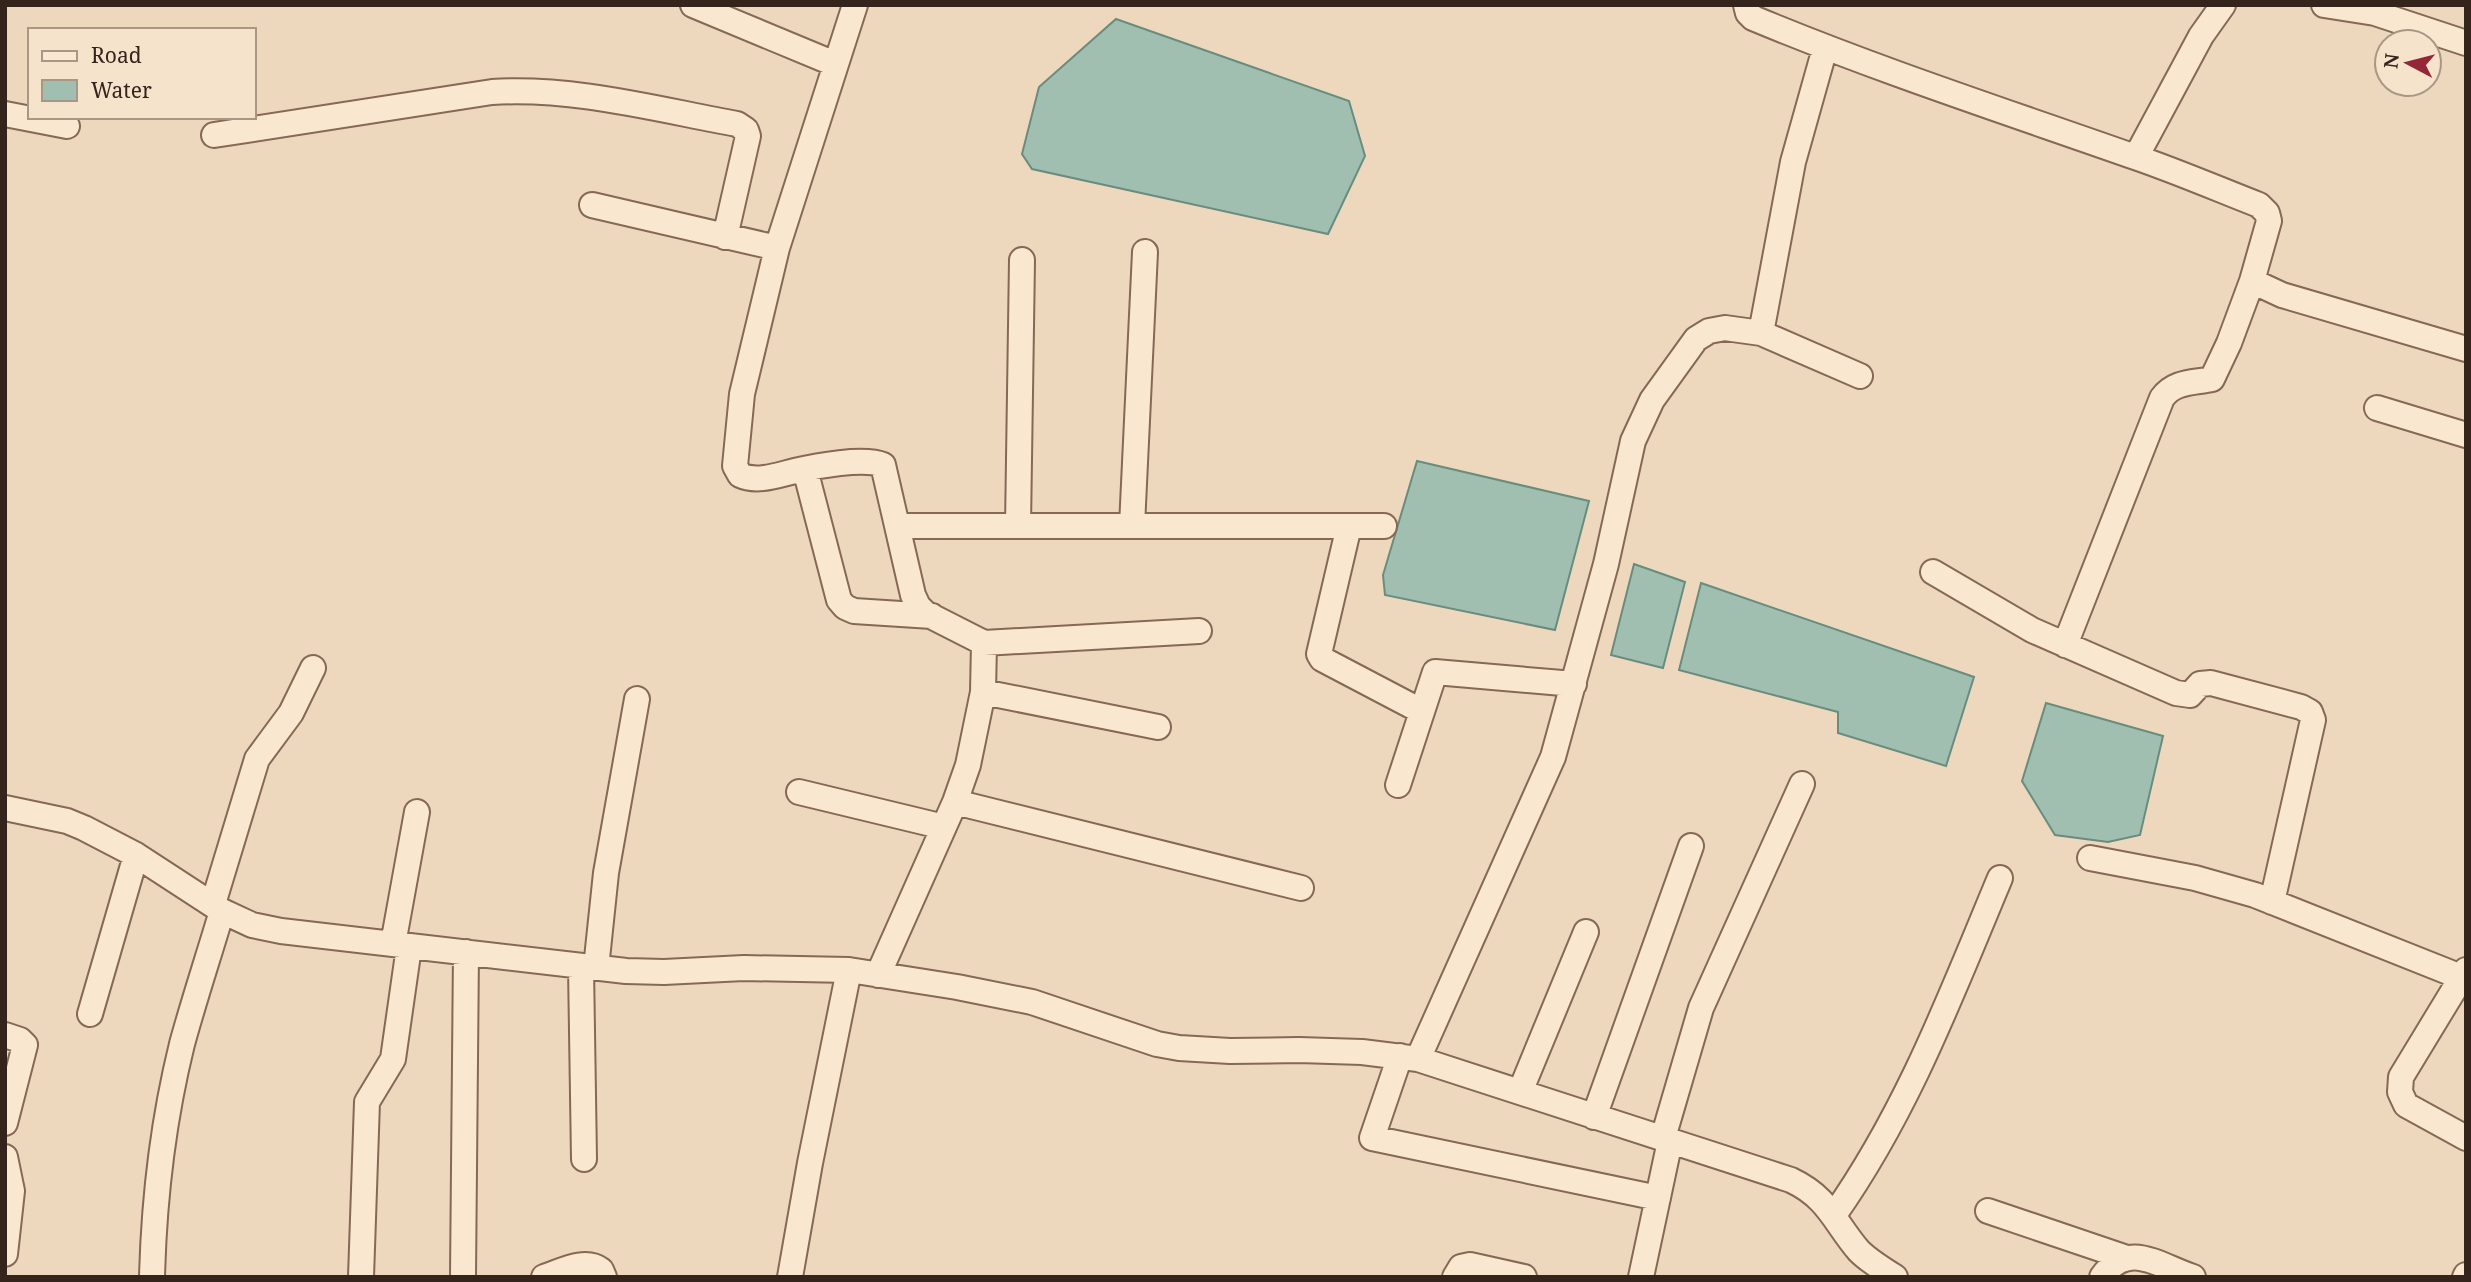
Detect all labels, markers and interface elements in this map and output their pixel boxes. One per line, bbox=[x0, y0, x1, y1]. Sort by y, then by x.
legend bbox=[28, 28, 256, 119]
north arrow bbox=[2373, 28, 2443, 98]
text: Road bbox=[91, 41, 142, 69]
text: N bbox=[2377, 52, 2405, 70]
text: Water bbox=[91, 76, 152, 104]

